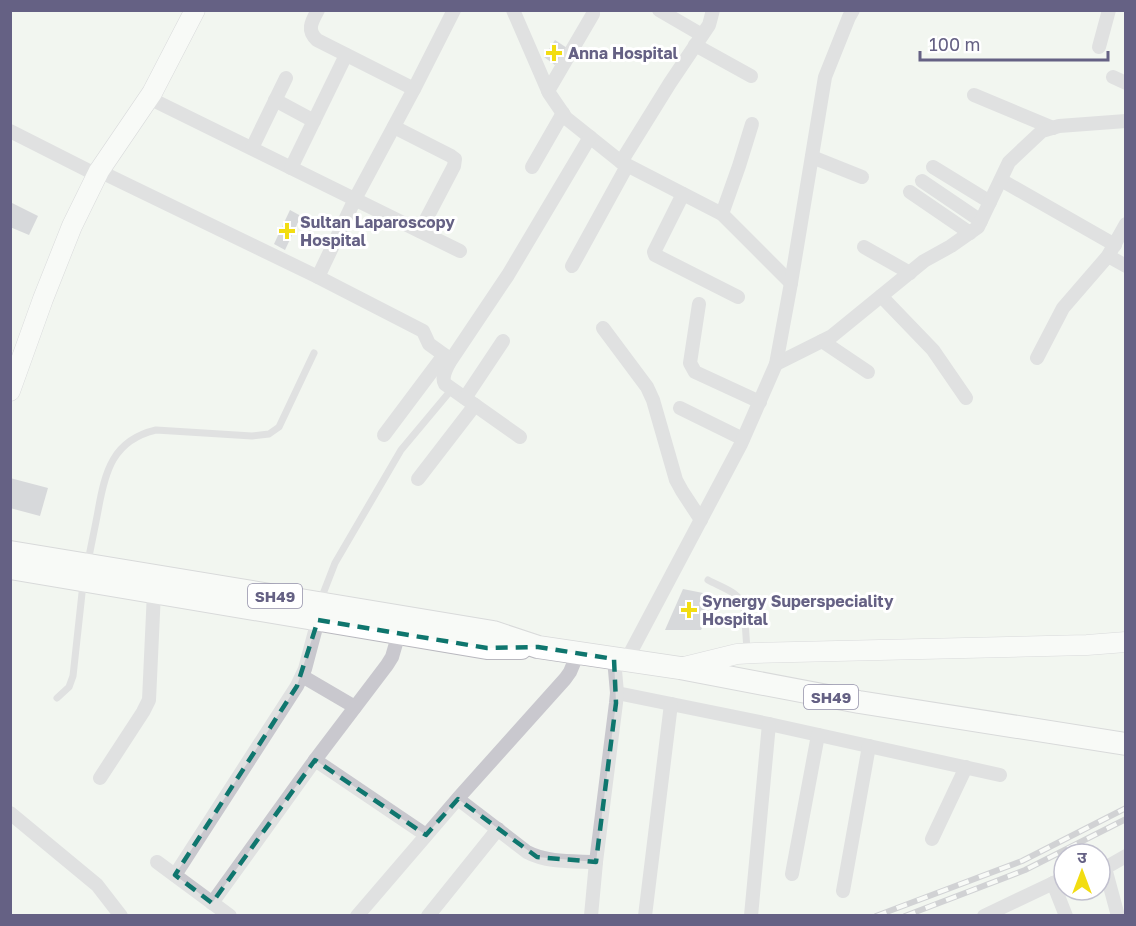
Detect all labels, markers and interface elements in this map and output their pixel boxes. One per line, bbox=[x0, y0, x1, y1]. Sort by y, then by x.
scale bar bbox=[920, 24, 1108, 62]
text: 100 m bbox=[929, 33, 980, 55]
place label: Anna Hospital bbox=[568, 43, 679, 63]
marker: Anna Hospital bbox=[545, 44, 563, 62]
place label: Sultan Laparoscopy Hospital bbox=[300, 212, 455, 250]
marker: Sultan Laparoscopy Hospital bbox=[278, 222, 296, 240]
road number: SH49 bbox=[248, 584, 302, 608]
place label: Synergy Superspeciality Hospital bbox=[702, 591, 894, 629]
marker: Synergy Superspeciality Hospital bbox=[680, 601, 698, 619]
road number: SH49 bbox=[804, 685, 858, 709]
north arrow bbox=[1052, 842, 1112, 902]
text: उ bbox=[1077, 847, 1087, 867]

